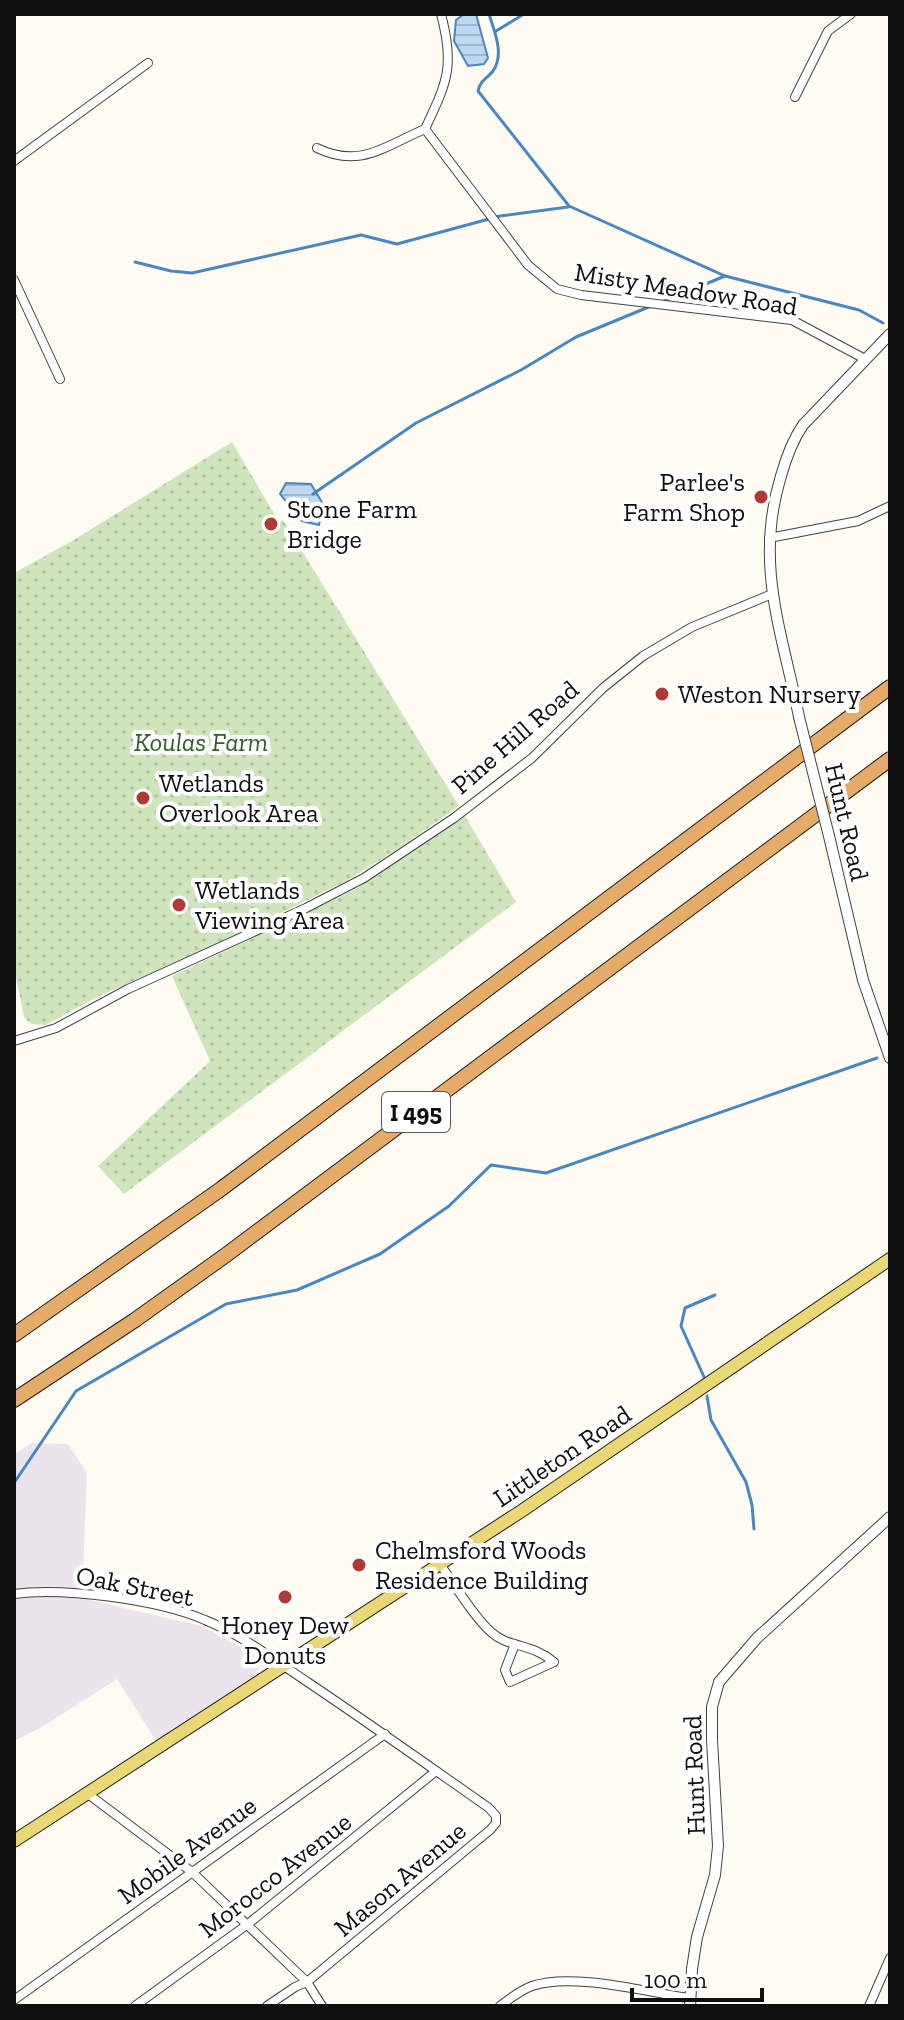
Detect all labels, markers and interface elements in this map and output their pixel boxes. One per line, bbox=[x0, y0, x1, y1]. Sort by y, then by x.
street label: Misty Meadow Road bbox=[572, 256, 800, 322]
place label: Parlee's Farm Shop bbox=[623, 466, 745, 528]
marker: Parlee's Farm Shop bbox=[752, 488, 770, 506]
place label: Stone Farm Bridge bbox=[287, 493, 418, 555]
marker: Stone Farm Bridge bbox=[262, 515, 280, 533]
street label: Pine Hill Road bbox=[445, 673, 585, 801]
place label: Weston Nursery bbox=[678, 678, 861, 710]
marker: Weston Nursery bbox=[653, 685, 671, 703]
park label: Koulas Farm bbox=[134, 726, 268, 758]
street label: Hunt Road bbox=[818, 760, 876, 884]
place label: Wetlands Overlook Area bbox=[159, 767, 319, 829]
marker: Wetlands Overlook Area bbox=[134, 789, 152, 807]
place label: Wetlands Viewing Area bbox=[194, 874, 345, 936]
marker: Wetlands Viewing Area bbox=[170, 896, 188, 914]
road number: I 495 bbox=[382, 1092, 450, 1132]
street label: Littleton Road bbox=[487, 1398, 637, 1514]
place label: Chelmsford Woods Residence Building bbox=[375, 1534, 588, 1596]
marker: Chelmsford Woods Residence Building bbox=[350, 1556, 368, 1574]
street label: Oak Street bbox=[73, 1559, 197, 1613]
marker: Honey Dew Donuts bbox=[276, 1588, 294, 1606]
place label: Honey Dew Donuts bbox=[221, 1609, 349, 1671]
street label: Hunt Road bbox=[676, 1714, 712, 1836]
street label: Mobile Avenue bbox=[111, 1789, 263, 1911]
street label: Morocco Avenue bbox=[192, 1806, 358, 1944]
street label: Mason Avenue bbox=[328, 1815, 472, 1943]
scale bar bbox=[632, 1952, 762, 2002]
text: 100 m bbox=[644, 1965, 707, 1994]

